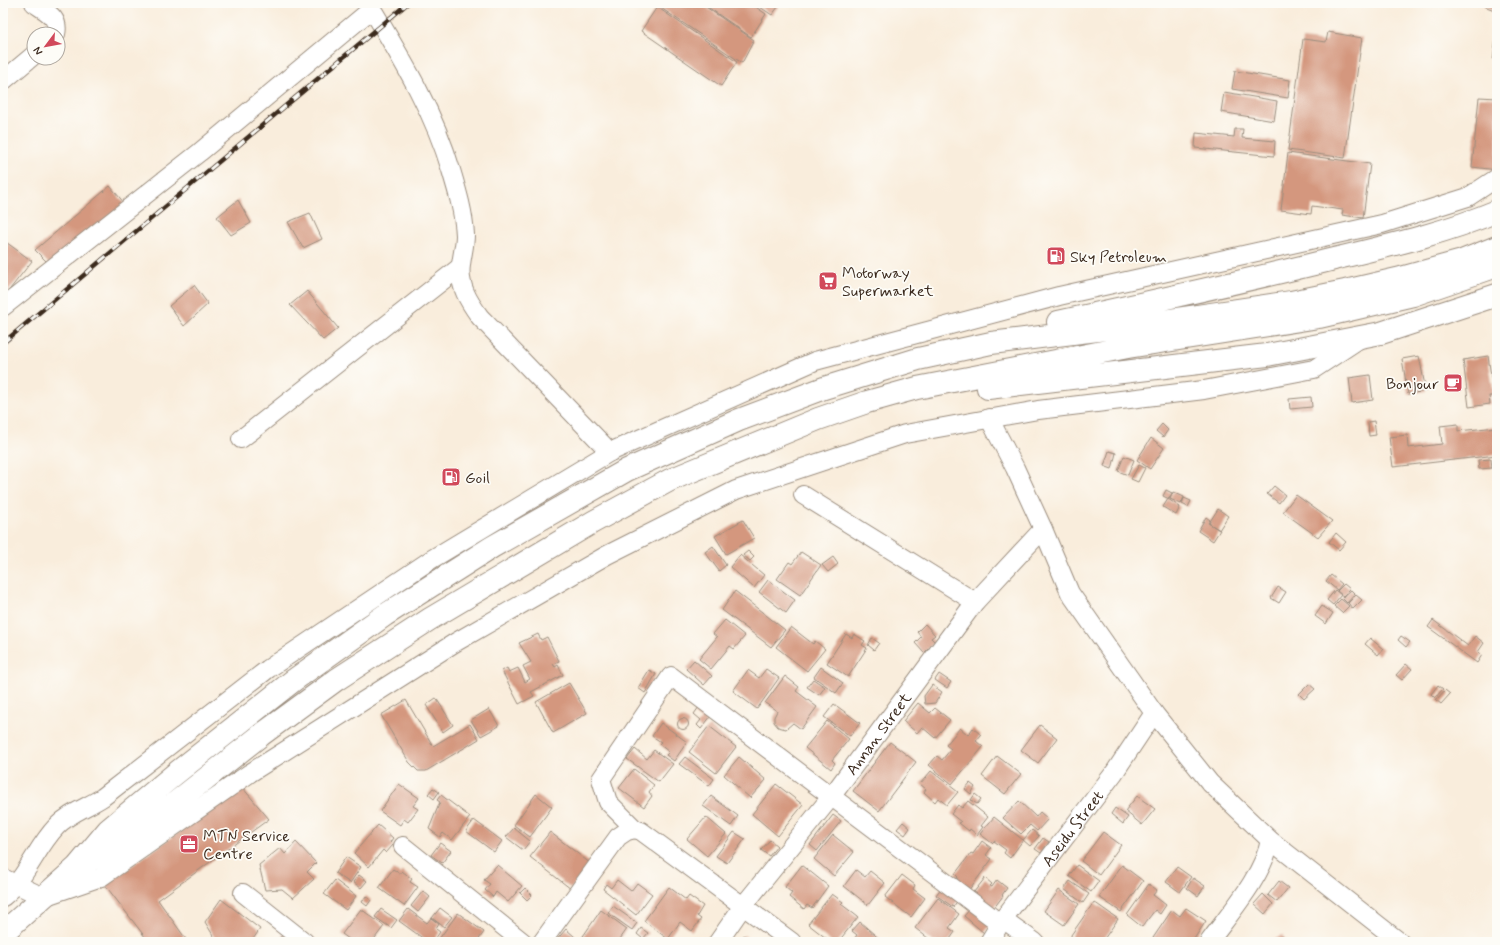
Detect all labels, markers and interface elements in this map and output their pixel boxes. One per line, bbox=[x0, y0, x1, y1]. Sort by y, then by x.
north arrow bbox=[26, 26, 66, 66]
text: N bbox=[30, 44, 46, 58]
fuel station icon: Sky Petroleum bbox=[1045, 245, 1067, 267]
place label: Sky Petroleum bbox=[1070, 247, 1167, 268]
place label: Motorway Supermarket bbox=[842, 263, 934, 302]
supermarket icon: Motorway Supermarket bbox=[817, 270, 839, 292]
cafe icon: Bonjour bbox=[1442, 372, 1464, 394]
place label: Bonjour bbox=[1386, 374, 1439, 395]
fuel station icon: Goil bbox=[440, 466, 462, 488]
place label: Goil bbox=[465, 468, 490, 489]
street label: Annan Street bbox=[842, 688, 917, 780]
street label: Aseidu Street bbox=[1037, 787, 1109, 871]
place label: MTN Service Centre bbox=[203, 826, 290, 865]
office icon: MTN Service Centre bbox=[178, 833, 200, 855]

